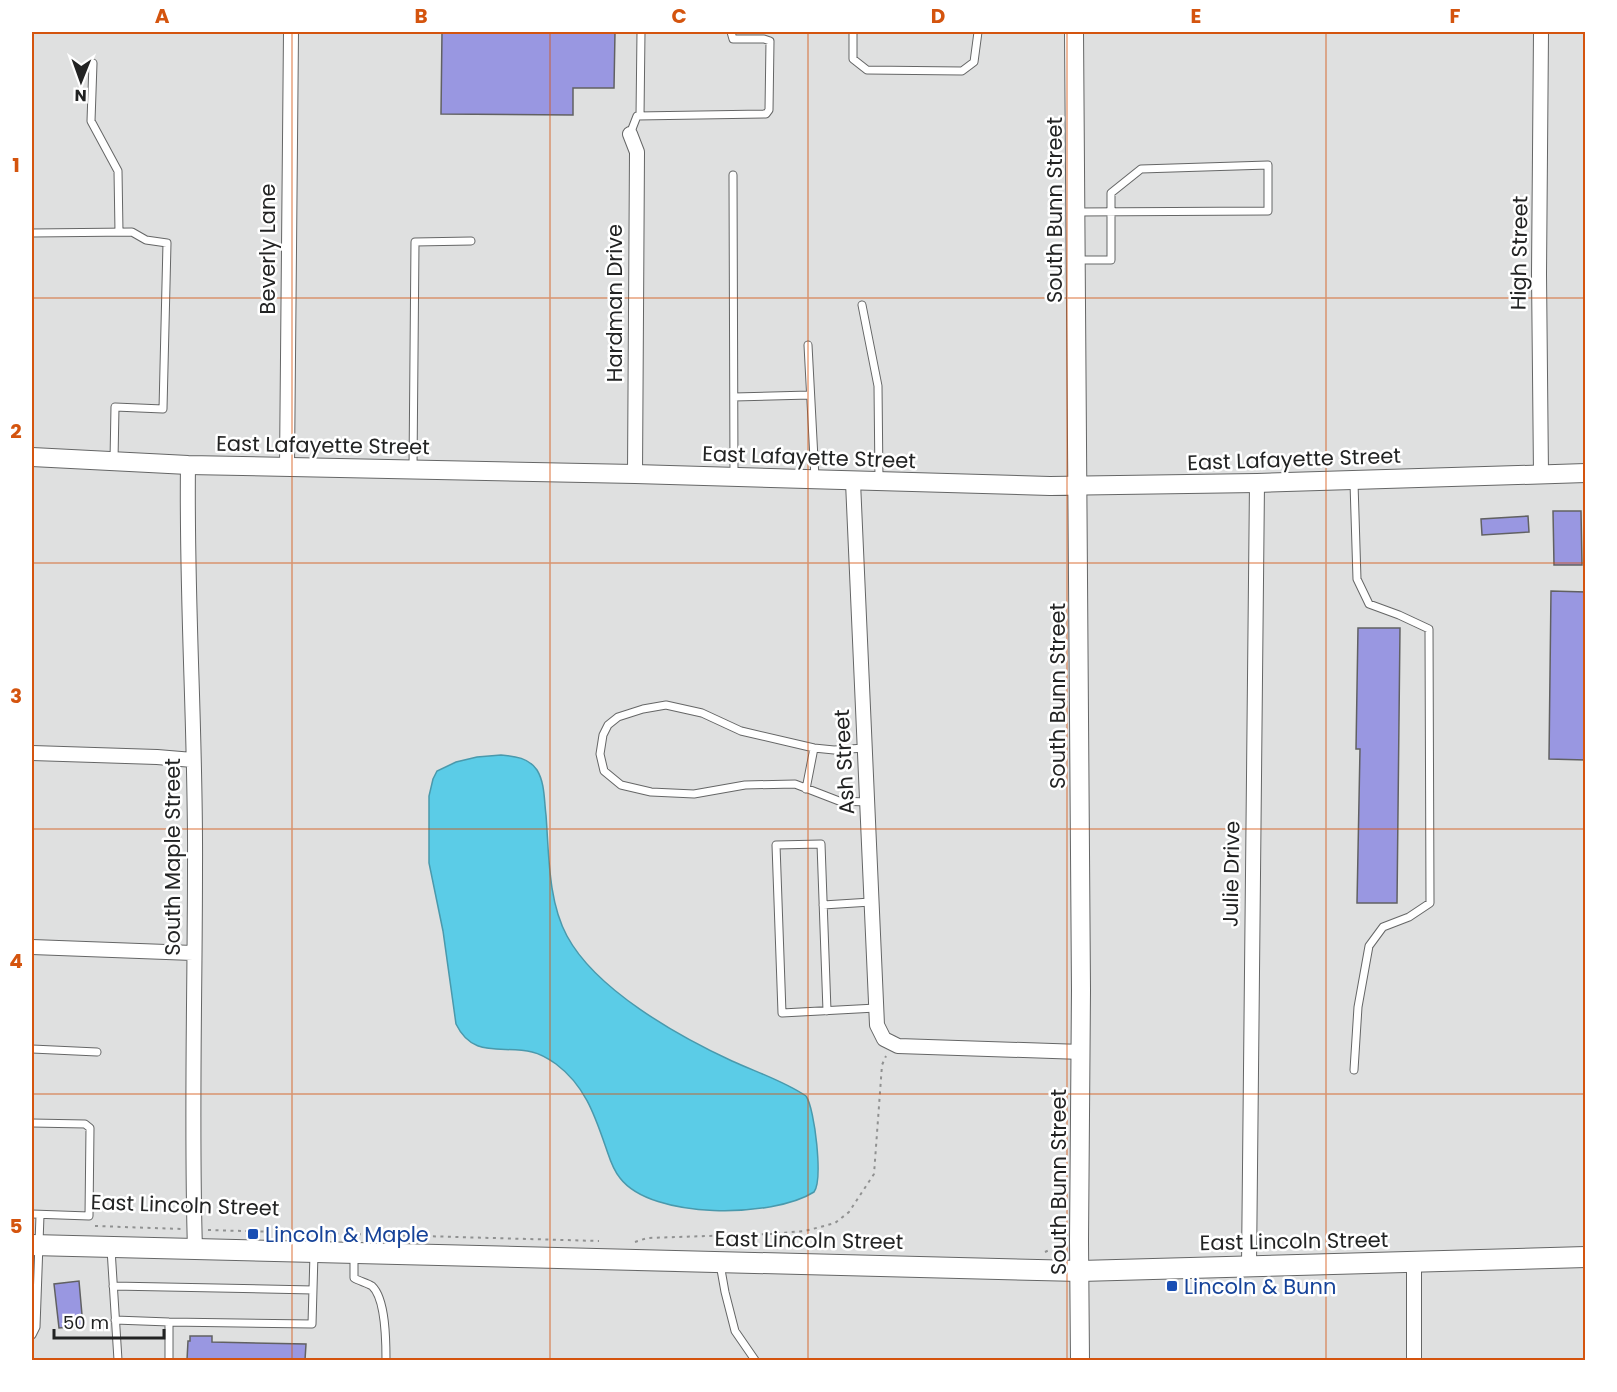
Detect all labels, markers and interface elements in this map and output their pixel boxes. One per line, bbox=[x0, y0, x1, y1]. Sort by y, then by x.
text: A bbox=[155, 2, 170, 30]
text: B bbox=[414, 2, 428, 30]
text: C bbox=[671, 2, 687, 30]
text: D bbox=[931, 2, 945, 30]
text: E bbox=[1191, 2, 1201, 30]
text: F bbox=[1450, 2, 1461, 30]
north arrow bbox=[51, 51, 111, 111]
text: N bbox=[75, 84, 87, 107]
street label: South Bunn Street bbox=[1040, 117, 1069, 303]
text: 1 bbox=[12, 151, 20, 179]
street label: Beverly Lane bbox=[253, 184, 282, 314]
street label: High Street bbox=[1504, 196, 1534, 310]
street label: Hardman Drive bbox=[600, 224, 629, 382]
text: 2 bbox=[10, 417, 22, 445]
street label: East Lafayette Street bbox=[216, 429, 430, 461]
street label: East Lafayette Street bbox=[702, 439, 916, 475]
street label: East Lafayette Street bbox=[1187, 441, 1401, 477]
street label: South Bunn Street bbox=[1043, 603, 1072, 789]
text: 3 bbox=[10, 682, 22, 710]
street label: Ash Street bbox=[827, 708, 861, 816]
street label: South Maple Street bbox=[158, 758, 187, 956]
street label: Julie Drive bbox=[1216, 821, 1246, 927]
text: 4 bbox=[9, 947, 23, 975]
street label: South Bunn Street bbox=[1044, 1089, 1073, 1275]
street label: East Lincoln Street bbox=[90, 1187, 280, 1223]
text: 5 bbox=[10, 1212, 23, 1240]
place label: Lincoln & Maple bbox=[265, 1220, 429, 1249]
street label: East Lincoln Street bbox=[714, 1224, 904, 1256]
street label: East Lincoln Street bbox=[1199, 1225, 1389, 1257]
marker: Lincoln & Maple bbox=[246, 1227, 260, 1241]
place label: Lincoln & Bunn bbox=[1184, 1272, 1336, 1301]
marker: Lincoln & Bunn bbox=[1165, 1279, 1179, 1293]
scale bar bbox=[54, 1302, 164, 1340]
text: 50 m bbox=[63, 1310, 109, 1335]

